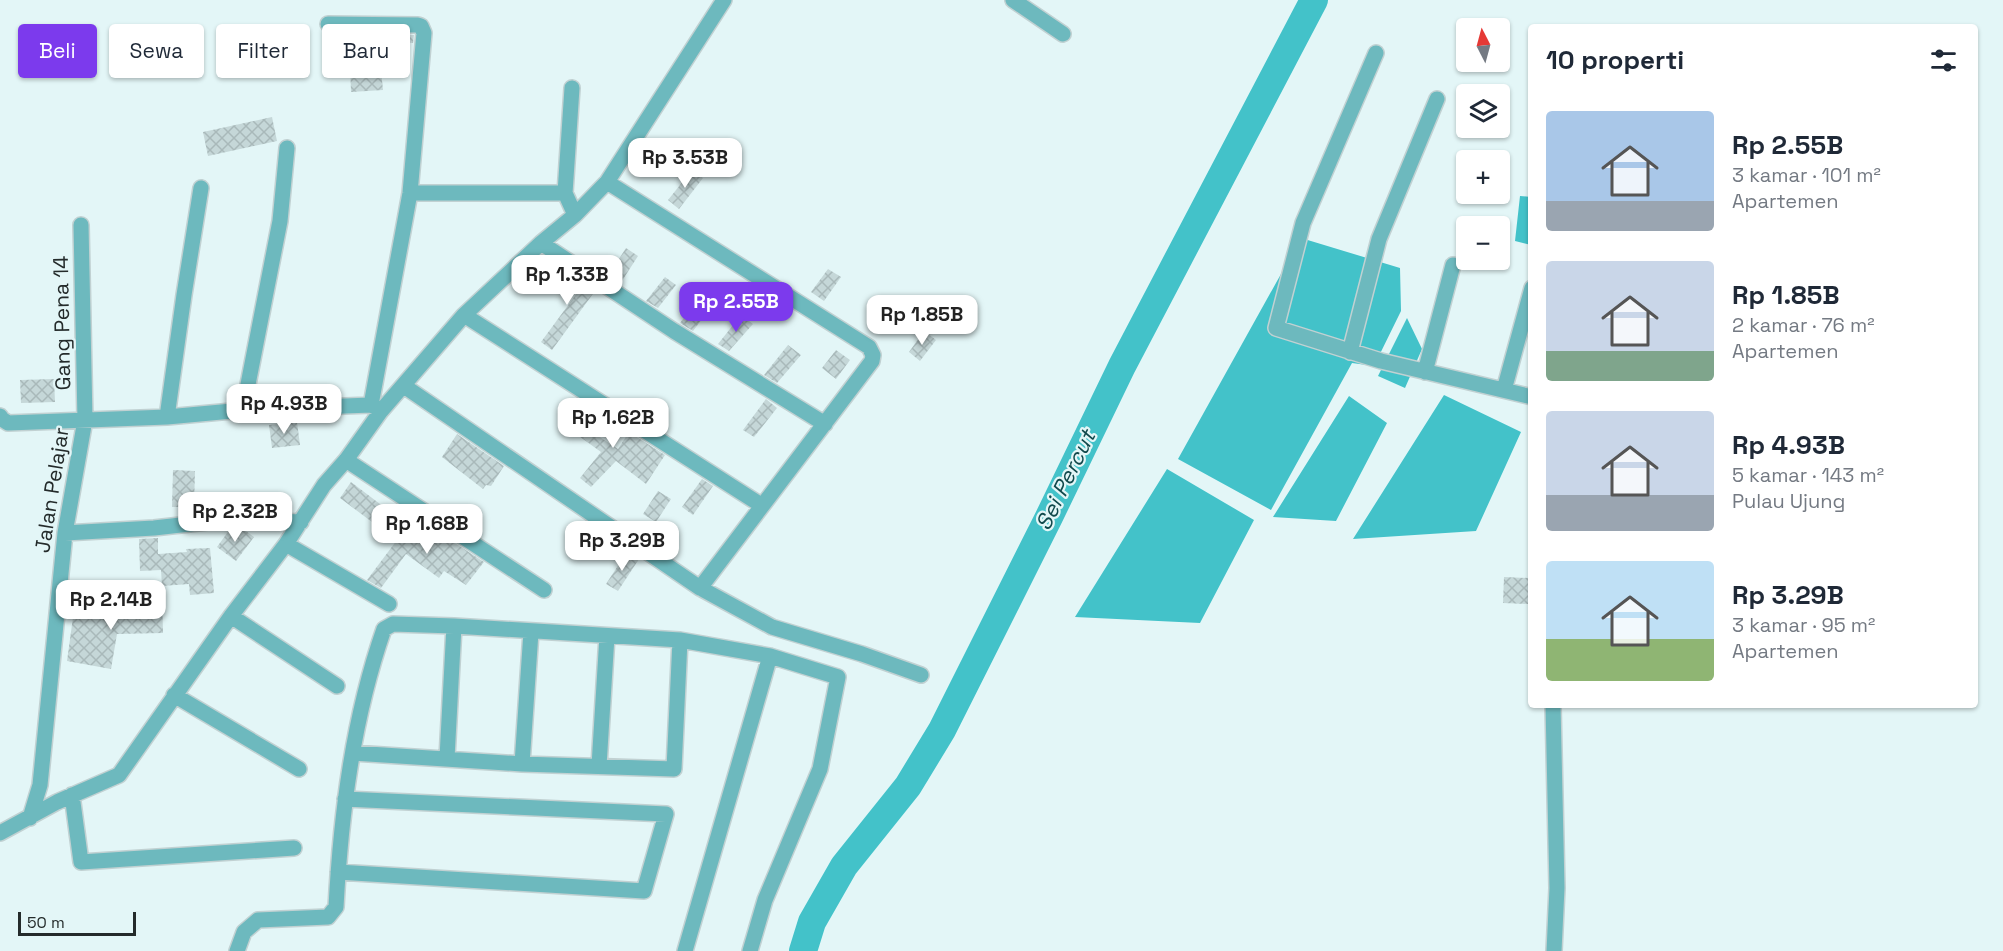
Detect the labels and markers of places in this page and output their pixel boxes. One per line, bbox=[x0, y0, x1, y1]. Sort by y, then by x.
pin: Rp 3.53B bbox=[623, 138, 747, 189]
pin: Rp 1.33B bbox=[505, 255, 629, 306]
pin: Rp 2.55B bbox=[674, 282, 798, 333]
pin: Rp 1.85B bbox=[860, 295, 984, 346]
pin: Rp 4.93B bbox=[222, 384, 346, 435]
pin: Rp 1.62B bbox=[551, 398, 675, 449]
pin: Rp 2.32B bbox=[173, 492, 297, 543]
pin: Rp 1.68B bbox=[365, 504, 489, 555]
pin: Rp 3.29B bbox=[560, 521, 684, 572]
pin: Rp 2.14B bbox=[49, 580, 173, 631]

